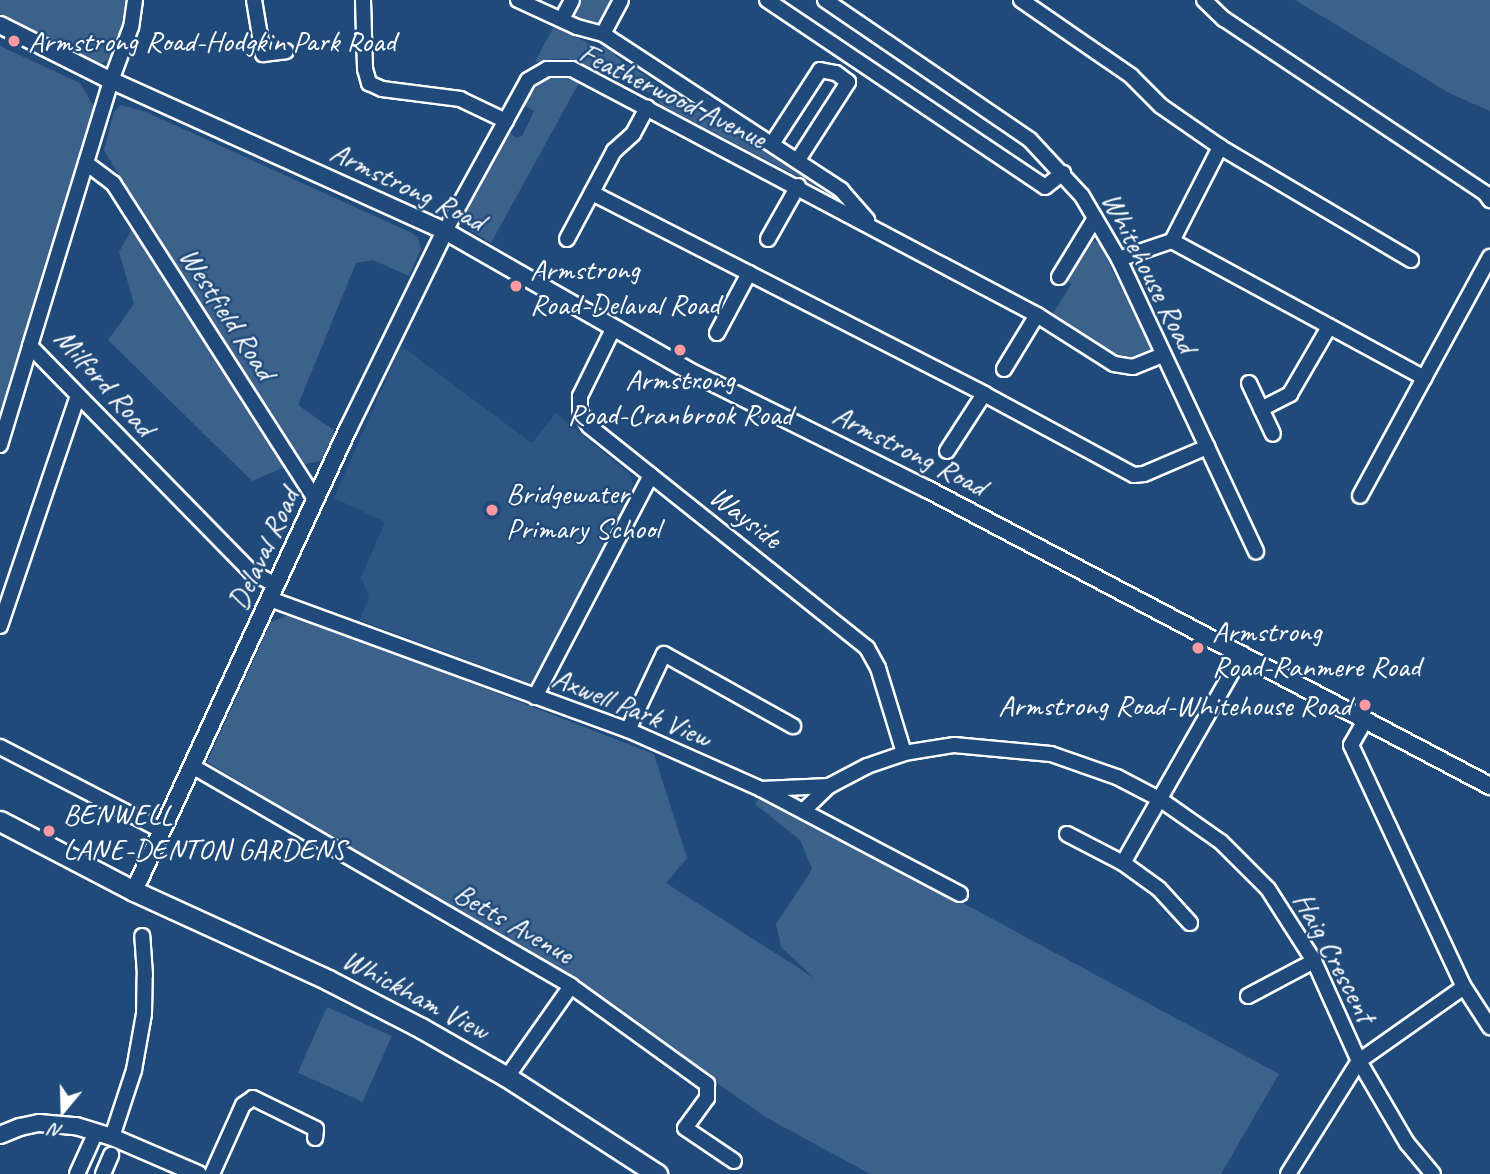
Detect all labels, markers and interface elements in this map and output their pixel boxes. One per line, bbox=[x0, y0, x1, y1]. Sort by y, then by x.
place label: Armstrong Road-Hodgkin Park Road bbox=[28, 23, 397, 59]
marker: Armstrong Road-Hodgkin Park Road bbox=[6, 33, 22, 49]
street label: Featherwood Avenue bbox=[574, 34, 772, 156]
street label: Armstrong Road bbox=[325, 133, 491, 239]
street label: Whitehouse Road bbox=[1094, 186, 1206, 358]
street label: Westfield Road bbox=[172, 240, 284, 386]
place label: Armstrong Road-Delaval Road bbox=[530, 251, 720, 322]
marker: Armstrong Road-Delaval Road bbox=[508, 278, 524, 294]
street label: Milford Road bbox=[47, 321, 163, 443]
marker: Armstrong Road-Cranbrook Road bbox=[672, 342, 688, 358]
place label: Armstrong Road-Cranbrook Road bbox=[568, 361, 792, 432]
street label: Armstrong Road bbox=[827, 396, 993, 504]
place label: Bridgewater Primary School bbox=[506, 475, 660, 546]
street label: Wayside bbox=[703, 478, 789, 556]
street label: Delaval Road bbox=[219, 483, 307, 615]
marker: Bridgewater Primary School bbox=[484, 502, 500, 518]
place label: Armstrong Road-Ranmere Road bbox=[1212, 613, 1421, 684]
marker: Armstrong Road-Ranmere Road bbox=[1190, 640, 1206, 656]
street label: Axwell Park View bbox=[547, 659, 717, 755]
place label: Armstrong Road-Whitehouse Road bbox=[1000, 687, 1351, 723]
marker: Armstrong Road-Whitehouse Road bbox=[1357, 697, 1373, 713]
place label: BENWELL LANE-DENTON GARDENS bbox=[63, 796, 347, 866]
marker: BENWELL LANE-DENTON GARDENS bbox=[41, 823, 57, 839]
street label: Betts Avenue bbox=[448, 875, 580, 971]
street label: Haig Crescent bbox=[1286, 885, 1384, 1029]
street label: Whickham View bbox=[337, 940, 495, 1048]
north arrow bbox=[28, 1076, 98, 1146]
text: N bbox=[47, 1118, 66, 1144]

